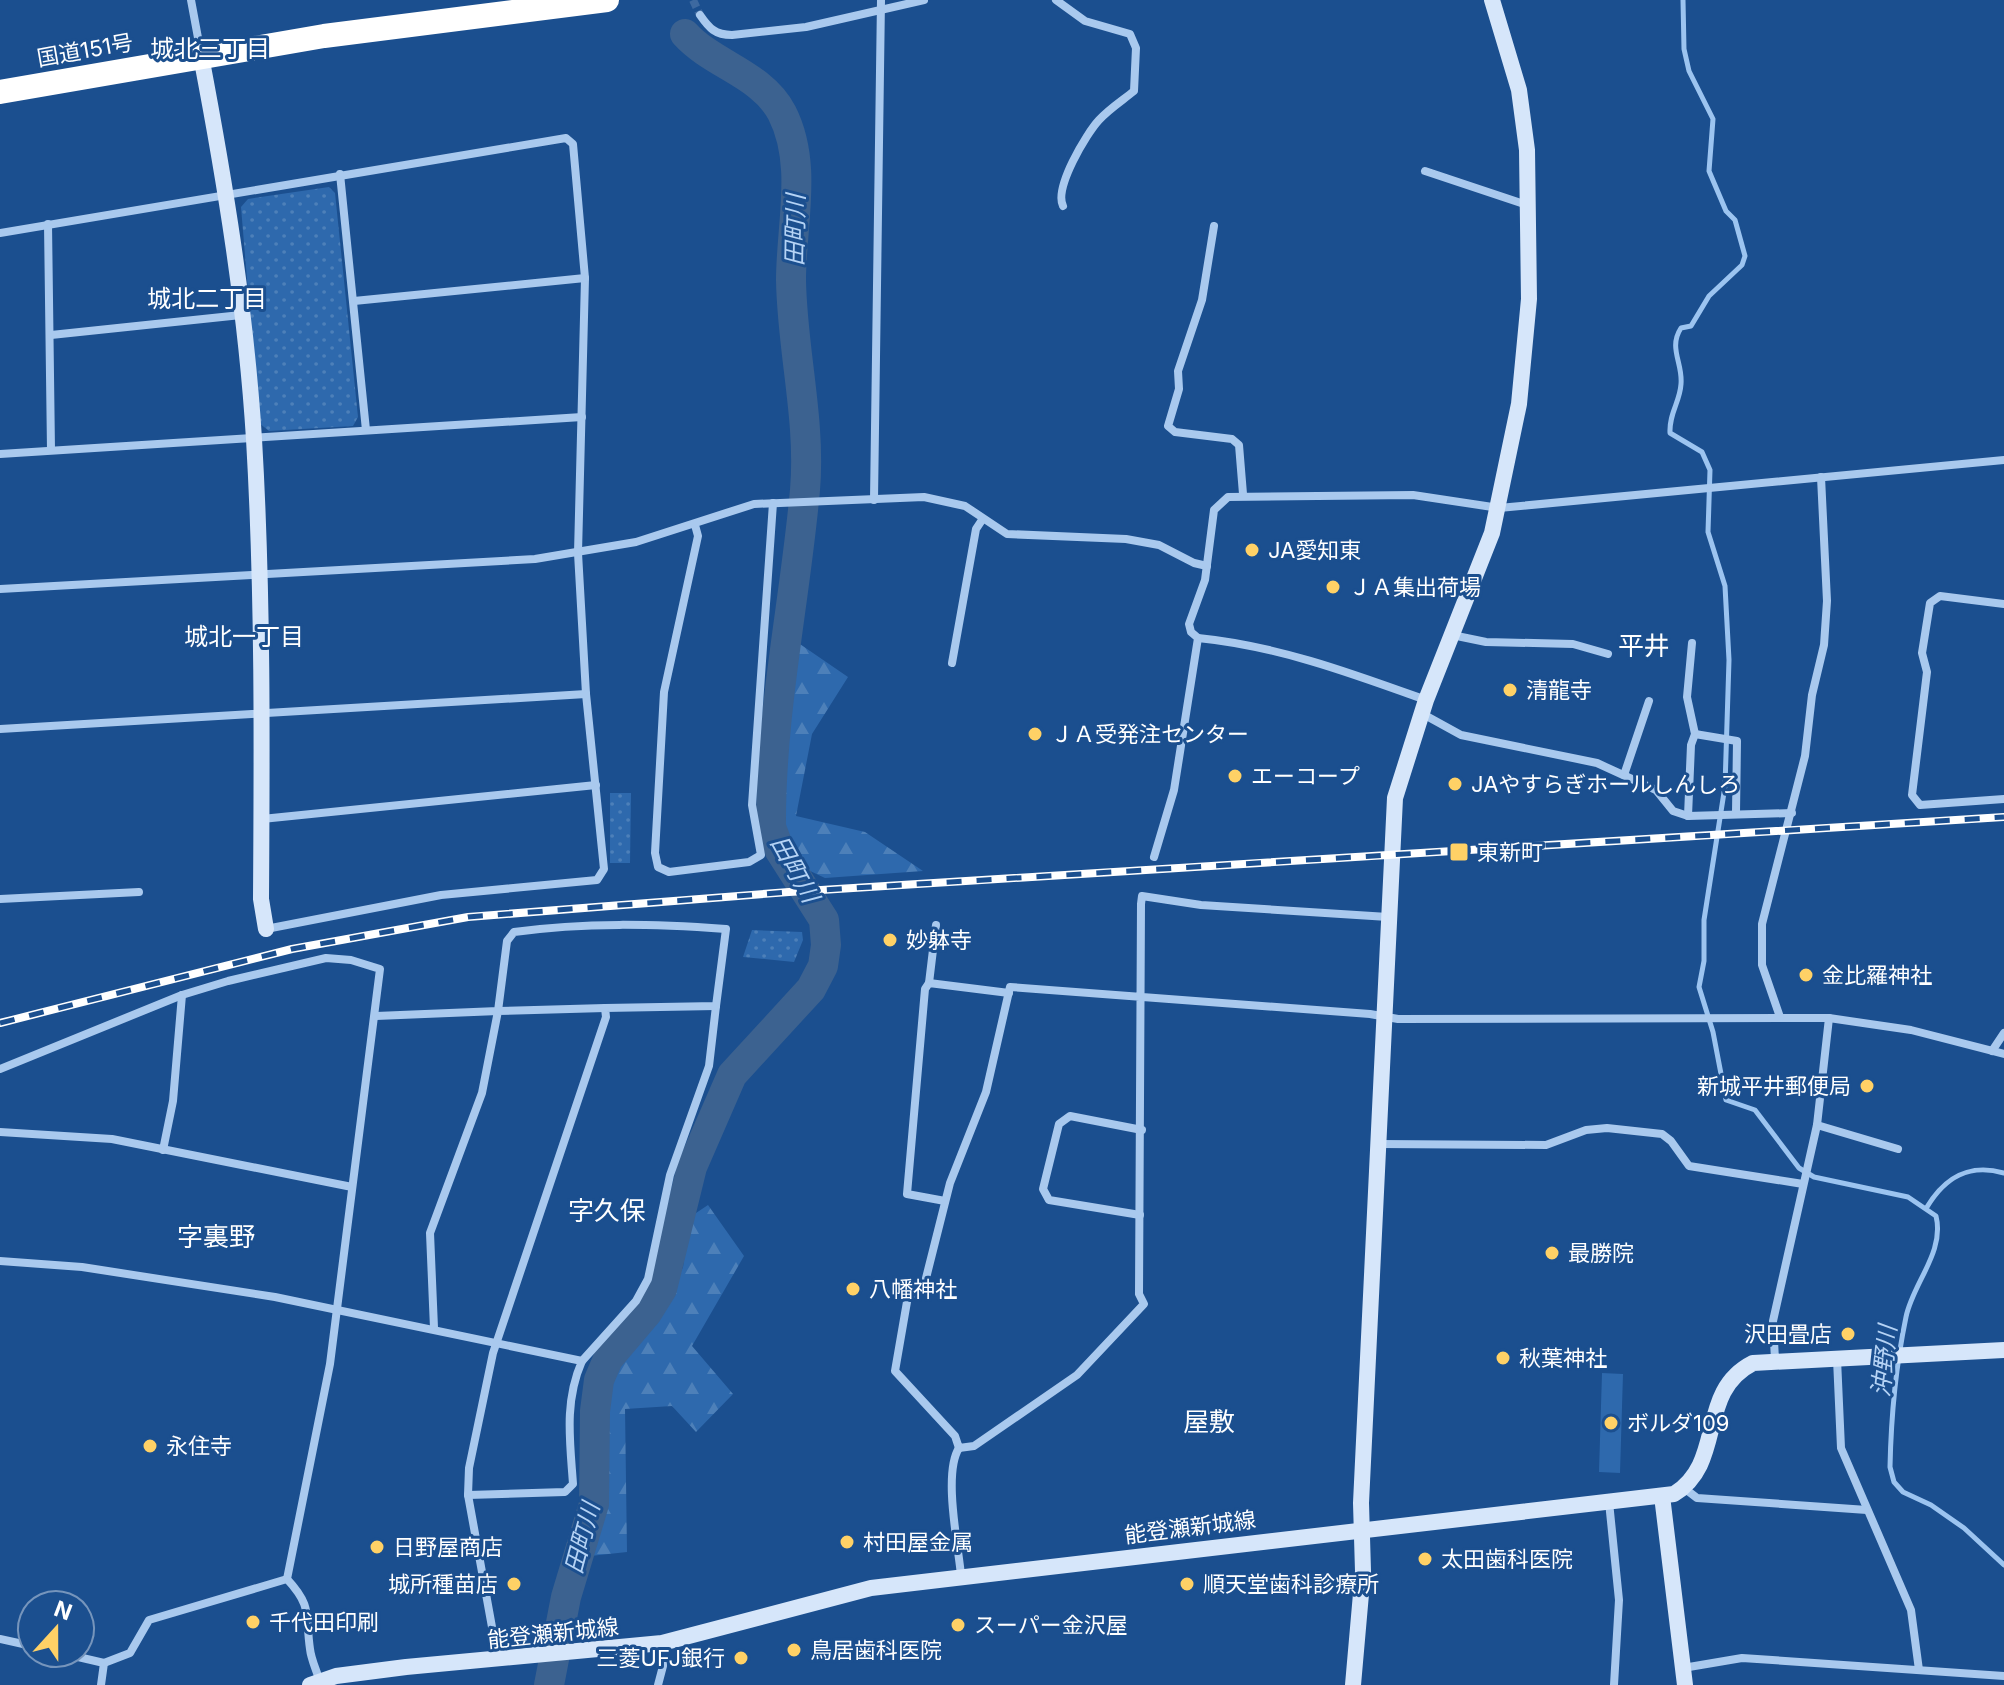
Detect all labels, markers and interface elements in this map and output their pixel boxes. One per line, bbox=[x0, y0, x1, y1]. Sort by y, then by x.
street label: 国道151号 bbox=[35, 29, 135, 71]
district label: 城北三丁目 bbox=[150, 34, 270, 63]
water label: 田町川 bbox=[780, 191, 810, 266]
district label: 城北二丁目 bbox=[147, 284, 267, 313]
place label: JA愛知東 bbox=[1268, 537, 1361, 563]
marker: JA愛知東 bbox=[1243, 541, 1261, 559]
place label: ＪＡ集出荷場 bbox=[1349, 574, 1481, 600]
marker: ＪＡ集出荷場 bbox=[1324, 578, 1342, 596]
district label: 城北一丁目 bbox=[184, 622, 304, 651]
district label: 平井 bbox=[1618, 630, 1670, 661]
place label: 清龍寺 bbox=[1526, 677, 1592, 703]
marker: 清龍寺 bbox=[1501, 681, 1519, 699]
place label: ＪＡ受発注センター bbox=[1051, 721, 1249, 747]
marker: ＪＡ受発注センター bbox=[1026, 725, 1044, 743]
place label: エーコープ bbox=[1251, 763, 1360, 789]
marker: エーコープ bbox=[1226, 767, 1244, 785]
place label: JAやすらぎホールしんしろ bbox=[1471, 771, 1740, 797]
marker: JAやすらぎホールしんしろ bbox=[1446, 775, 1464, 793]
water label: 田町川 bbox=[765, 830, 827, 910]
place label: 東新町 bbox=[1477, 839, 1543, 865]
marker: 東新町 bbox=[1448, 841, 1470, 863]
place label: 妙躰寺 bbox=[906, 927, 972, 953]
marker: 妙躰寺 bbox=[881, 931, 899, 949]
place label: 金比羅神社 bbox=[1822, 962, 1932, 988]
marker: 金比羅神社 bbox=[1797, 966, 1815, 984]
place label: 新城平井郵便局 bbox=[1697, 1073, 1851, 1099]
marker: 新城平井郵便局 bbox=[1858, 1077, 1876, 1095]
district label: 字久保 bbox=[568, 1195, 646, 1226]
district label: 字裏野 bbox=[177, 1221, 255, 1252]
place label: 最勝院 bbox=[1568, 1240, 1634, 1266]
marker: 最勝院 bbox=[1543, 1244, 1561, 1262]
place label: 八幡神社 bbox=[869, 1276, 957, 1302]
marker: 八幡神社 bbox=[844, 1280, 862, 1298]
place label: 沢田畳店 bbox=[1744, 1321, 1832, 1347]
water label: 沖野川 bbox=[1866, 1321, 1902, 1398]
marker: 沢田畳店 bbox=[1839, 1325, 1857, 1343]
place label: 秋葉神社 bbox=[1519, 1345, 1607, 1371]
marker: 秋葉神社 bbox=[1494, 1349, 1512, 1367]
district label: 屋敷 bbox=[1183, 1406, 1235, 1437]
place label: ボルダ109 bbox=[1627, 1410, 1729, 1436]
marker: ボルダ109 bbox=[1602, 1414, 1620, 1432]
place label: 永住寺 bbox=[166, 1433, 232, 1459]
marker: 永住寺 bbox=[141, 1437, 159, 1455]
water label: 田町川 bbox=[559, 1497, 606, 1577]
street label: 能登瀬新城線 bbox=[1123, 1506, 1257, 1548]
place label: 村田屋金属 bbox=[863, 1529, 973, 1555]
marker: 村田屋金属 bbox=[838, 1533, 856, 1551]
place label: 日野屋商店 bbox=[393, 1534, 503, 1560]
marker: 日野屋商店 bbox=[368, 1538, 386, 1556]
place label: 太田歯科医院 bbox=[1441, 1546, 1573, 1572]
marker: 太田歯科医院 bbox=[1416, 1550, 1434, 1568]
place label: 城所種苗店 bbox=[388, 1571, 498, 1597]
place label: 順天堂歯科診療所 bbox=[1203, 1571, 1379, 1597]
marker: 城所種苗店 bbox=[505, 1575, 523, 1593]
marker: 順天堂歯科診療所 bbox=[1178, 1575, 1196, 1593]
north arrow bbox=[16, 1589, 96, 1669]
text: N bbox=[51, 1595, 76, 1625]
place label: 千代田印刷 bbox=[269, 1609, 379, 1635]
place label: スーパー金沢屋 bbox=[974, 1612, 1128, 1638]
marker: 千代田印刷 bbox=[244, 1613, 262, 1631]
street label: 能登瀬新城線 bbox=[486, 1613, 620, 1653]
marker: スーパー金沢屋 bbox=[949, 1616, 967, 1634]
place label: 鳥居歯科医院 bbox=[810, 1637, 942, 1663]
marker: 鳥居歯科医院 bbox=[785, 1641, 803, 1659]
place label: 三菱UFJ銀行 bbox=[597, 1645, 725, 1671]
marker: 三菱UFJ銀行 bbox=[732, 1649, 750, 1667]

